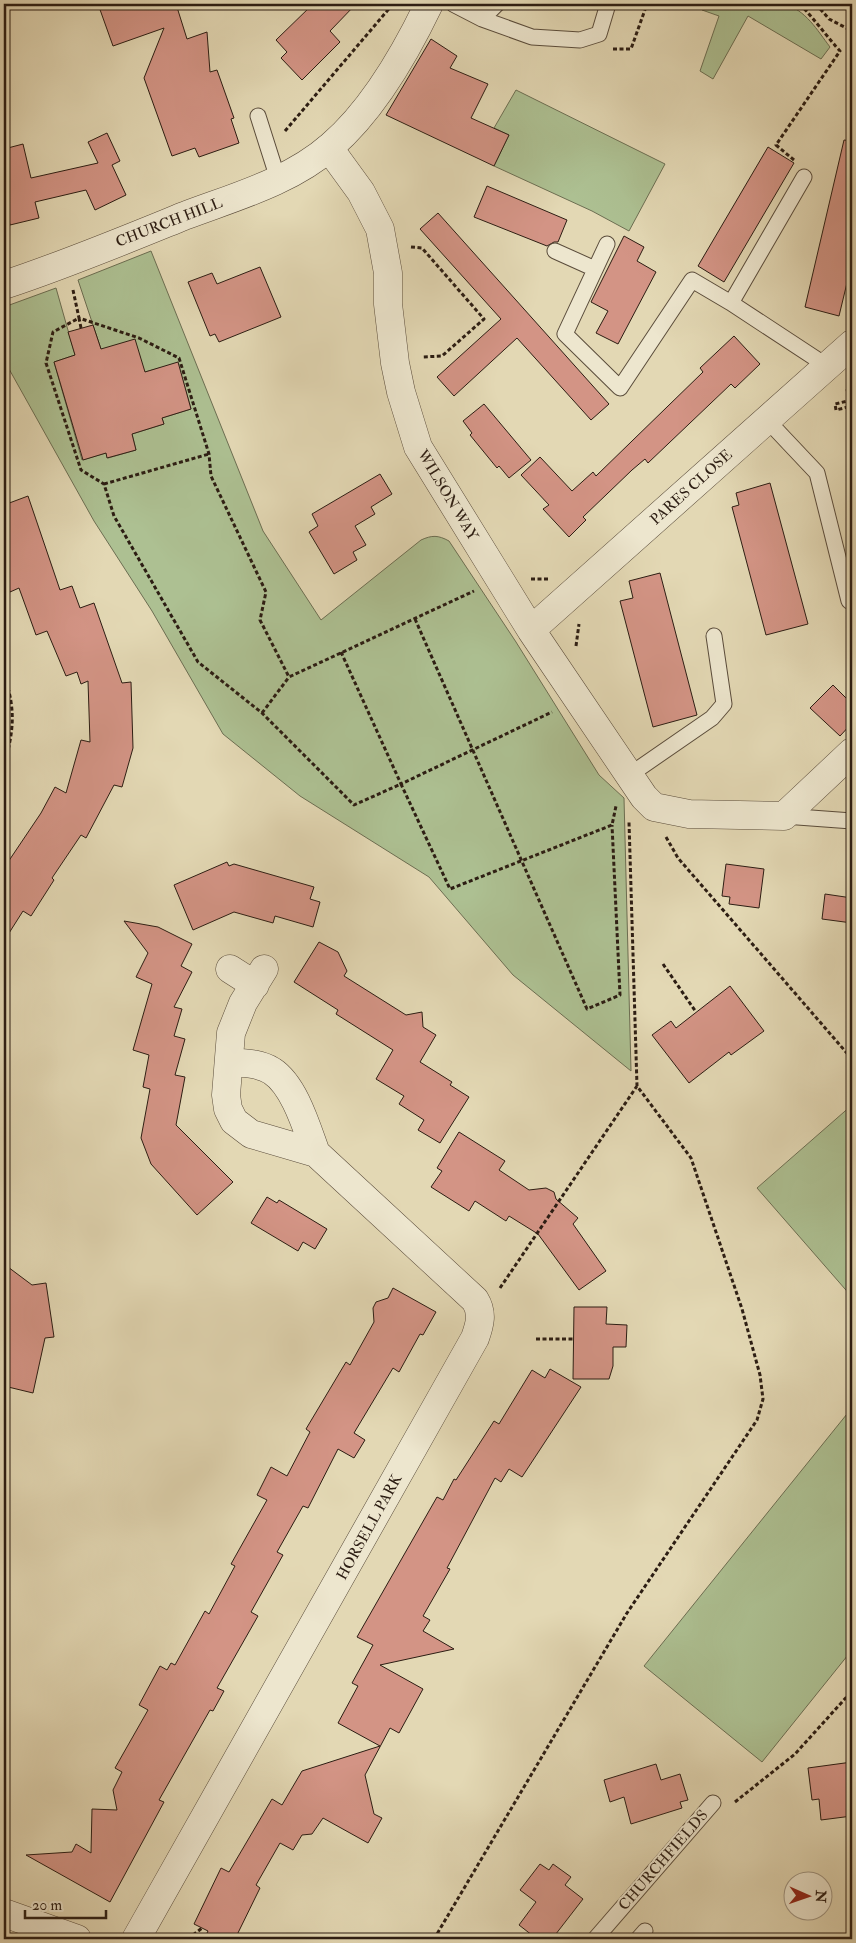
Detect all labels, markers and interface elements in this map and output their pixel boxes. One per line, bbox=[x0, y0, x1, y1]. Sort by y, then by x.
street label: CHURCH HILL bbox=[113, 193, 225, 252]
street label: WILSON WAY bbox=[412, 445, 483, 545]
street label: PARES CLOSE bbox=[646, 445, 737, 529]
street label: HORSELL PARK bbox=[333, 1471, 407, 1583]
street label: CHURCHFIELDS bbox=[614, 1806, 712, 1915]
north arrow bbox=[784, 1870, 834, 1920]
scale bar bbox=[25, 1888, 106, 1920]
text: N bbox=[812, 1889, 829, 1903]
text: 20 m bbox=[32, 1896, 62, 1915]

